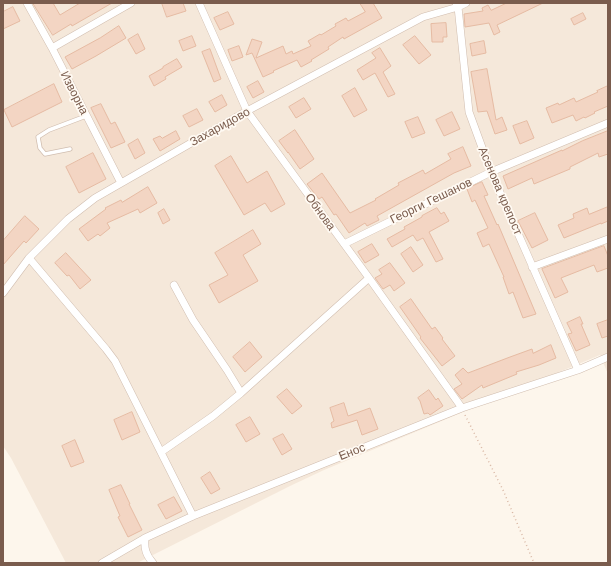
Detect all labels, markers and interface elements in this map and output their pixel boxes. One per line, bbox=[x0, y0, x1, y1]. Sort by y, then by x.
street label: Изворна bbox=[57, 69, 91, 117]
street label: Захаридово bbox=[187, 105, 253, 149]
street label: Асенова крепост bbox=[475, 145, 525, 237]
street label: Георги Гешанов bbox=[388, 175, 474, 227]
street label: Обнова bbox=[302, 191, 338, 233]
street label: Енос bbox=[337, 440, 367, 464]

